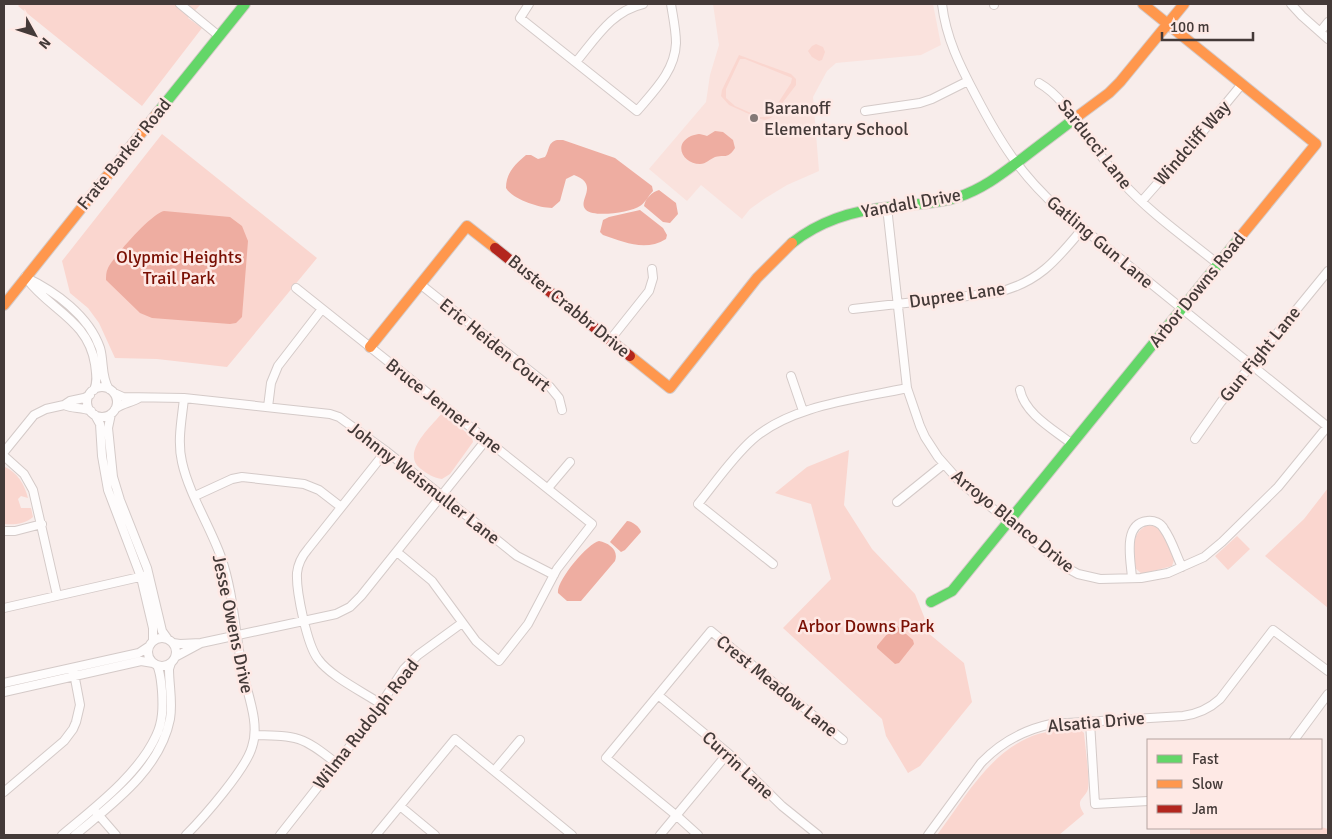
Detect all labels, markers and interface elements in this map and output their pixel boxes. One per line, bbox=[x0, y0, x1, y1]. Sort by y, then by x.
north arrow bbox=[10, 10, 60, 60]
scale bar bbox=[1162, 10, 1253, 42]
text: 100 m bbox=[1170, 18, 1210, 36]
text: N bbox=[35, 34, 54, 52]
street label: Frate Barker Road bbox=[72, 94, 176, 214]
street label: Sarducci Lane bbox=[1053, 95, 1137, 193]
street label: Windcliff Way bbox=[1149, 96, 1235, 190]
place label: Baranoff Elementary School bbox=[764, 97, 909, 140]
marker: Baranoff Elementary School bbox=[748, 112, 760, 124]
street label: Yandall Drive bbox=[860, 183, 962, 223]
street label: Gatling Gun Lane bbox=[1042, 191, 1158, 293]
street label: Arbor Downs Road bbox=[1144, 228, 1250, 352]
park label: Olypmic Heights Trail Park bbox=[116, 246, 242, 289]
street label: Buster Crabbr Drive bbox=[504, 250, 634, 362]
street label: Dupree Lane bbox=[908, 277, 1006, 313]
street label: Eric Heiden Court bbox=[435, 294, 555, 396]
street label: Gun Fight Lane bbox=[1215, 302, 1305, 406]
street label: Bruce Jenner Lane bbox=[381, 354, 507, 458]
street label: Johnny Weismuller Lane bbox=[344, 417, 504, 549]
street label: Arroyo Blanco Drive bbox=[947, 465, 1079, 577]
street label: Jesse Owens Drive bbox=[208, 553, 258, 695]
park label: Arbor Downs Park bbox=[797, 615, 935, 637]
street label: Crest Meadow Lane bbox=[712, 630, 842, 742]
street label: Wilma Rudolph Road bbox=[308, 655, 424, 793]
street label: Alsatia Drive bbox=[1046, 707, 1146, 737]
street label: Currin Lane bbox=[698, 726, 778, 804]
legend bbox=[1147, 739, 1322, 829]
text: Fast bbox=[1192, 750, 1219, 768]
text: Slow bbox=[1192, 775, 1223, 793]
text: Jam bbox=[1192, 800, 1218, 818]

